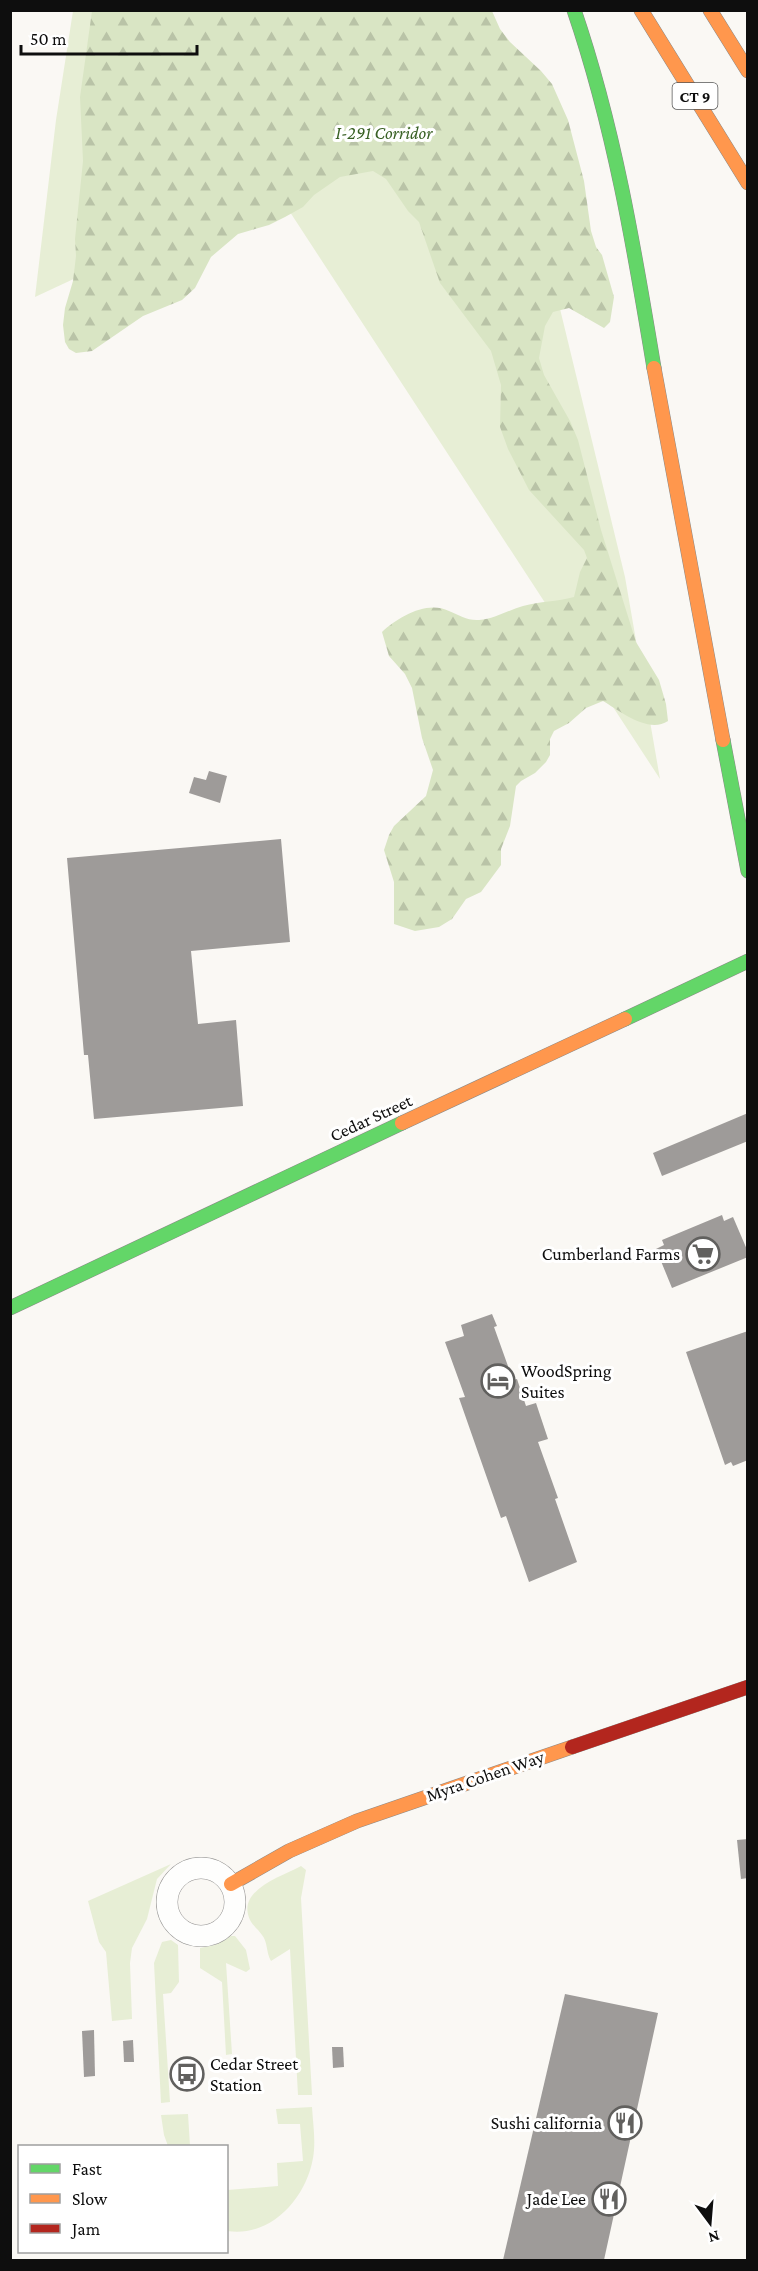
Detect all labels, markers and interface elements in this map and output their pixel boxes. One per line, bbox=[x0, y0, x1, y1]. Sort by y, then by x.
scale bar bbox=[21, 18, 196, 56]
text: 50 m bbox=[30, 29, 67, 49]
road number: CT 9 bbox=[672, 83, 718, 109]
park label: I-291 Corridor bbox=[336, 123, 433, 143]
street label: Cedar Street bbox=[327, 1090, 416, 1146]
supermarket icon: Cumberland Farms bbox=[685, 1236, 721, 1272]
place label: Cumberland Farms bbox=[542, 1244, 680, 1264]
place label: WoodSpring Suites bbox=[521, 1361, 612, 1402]
hotel icon: WoodSpring Suites bbox=[480, 1363, 516, 1399]
street label: Myra Cohen Way bbox=[423, 1746, 547, 1806]
place label: Cedar Street Station bbox=[210, 2054, 299, 2095]
bus stop icon: Cedar Street Station bbox=[169, 2056, 205, 2092]
restaurant icon: Sushi california bbox=[607, 2105, 643, 2141]
place label: Sushi california bbox=[491, 2113, 602, 2133]
legend bbox=[18, 2145, 228, 2253]
text: Fast bbox=[72, 2159, 103, 2179]
restaurant icon: Jade Lee bbox=[591, 2181, 627, 2217]
text: Slow bbox=[72, 2189, 108, 2209]
place label: Jade Lee bbox=[525, 2189, 586, 2209]
north arrow bbox=[680, 2193, 740, 2253]
text: Jam bbox=[70, 2219, 101, 2239]
text: N bbox=[706, 2227, 722, 2247]

